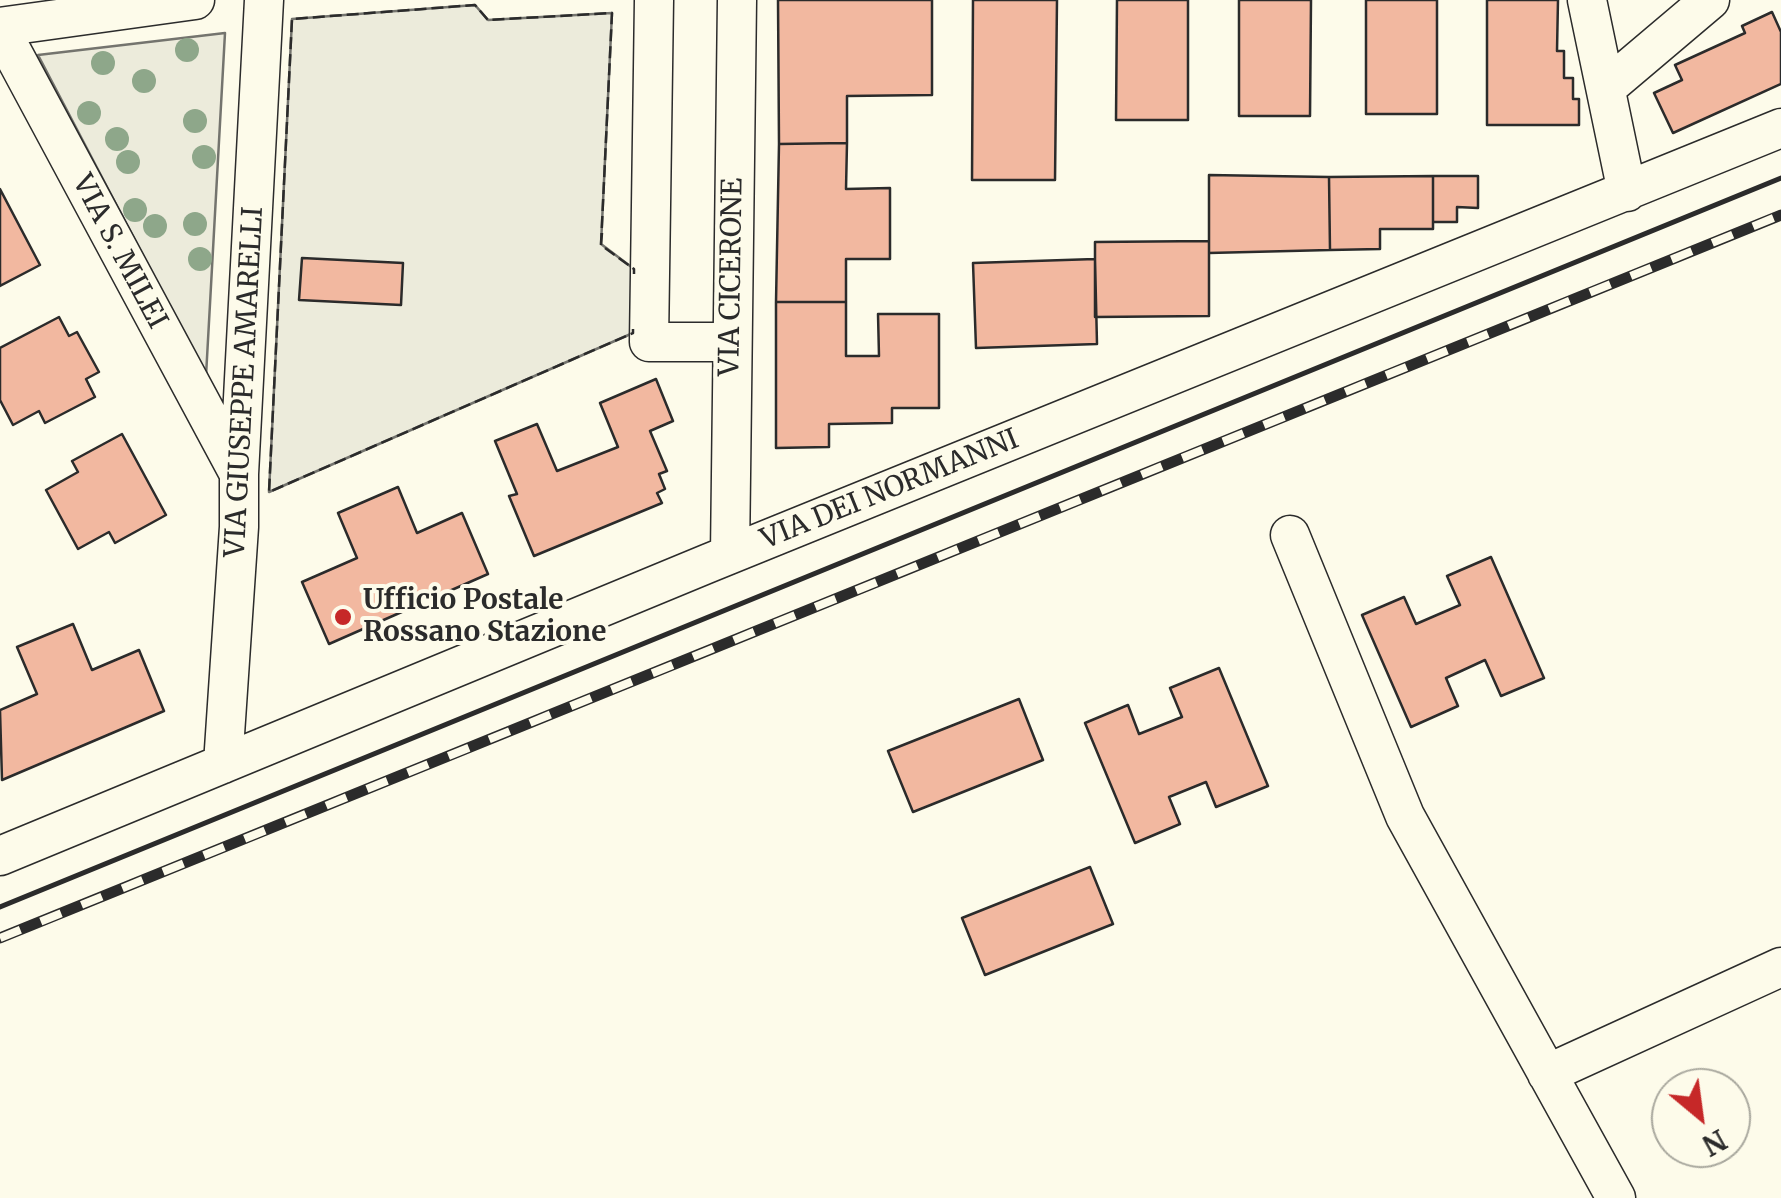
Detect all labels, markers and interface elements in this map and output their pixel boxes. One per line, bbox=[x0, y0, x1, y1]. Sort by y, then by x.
street label: VIA S. MILEI bbox=[64, 169, 174, 335]
street label: VIA CICERONE bbox=[713, 178, 751, 376]
street label: VIA GIUSEPPE AMARELLI bbox=[219, 206, 271, 558]
street label: VIA DEI NORMANNI bbox=[756, 423, 1024, 557]
place label: Ufficio Postale Rossano Stazione bbox=[363, 584, 606, 650]
marker: Ufficio Postale Rossano Stazione bbox=[332, 606, 354, 628]
north arrow bbox=[1651, 1068, 1751, 1168]
text: N bbox=[1696, 1121, 1733, 1164]

